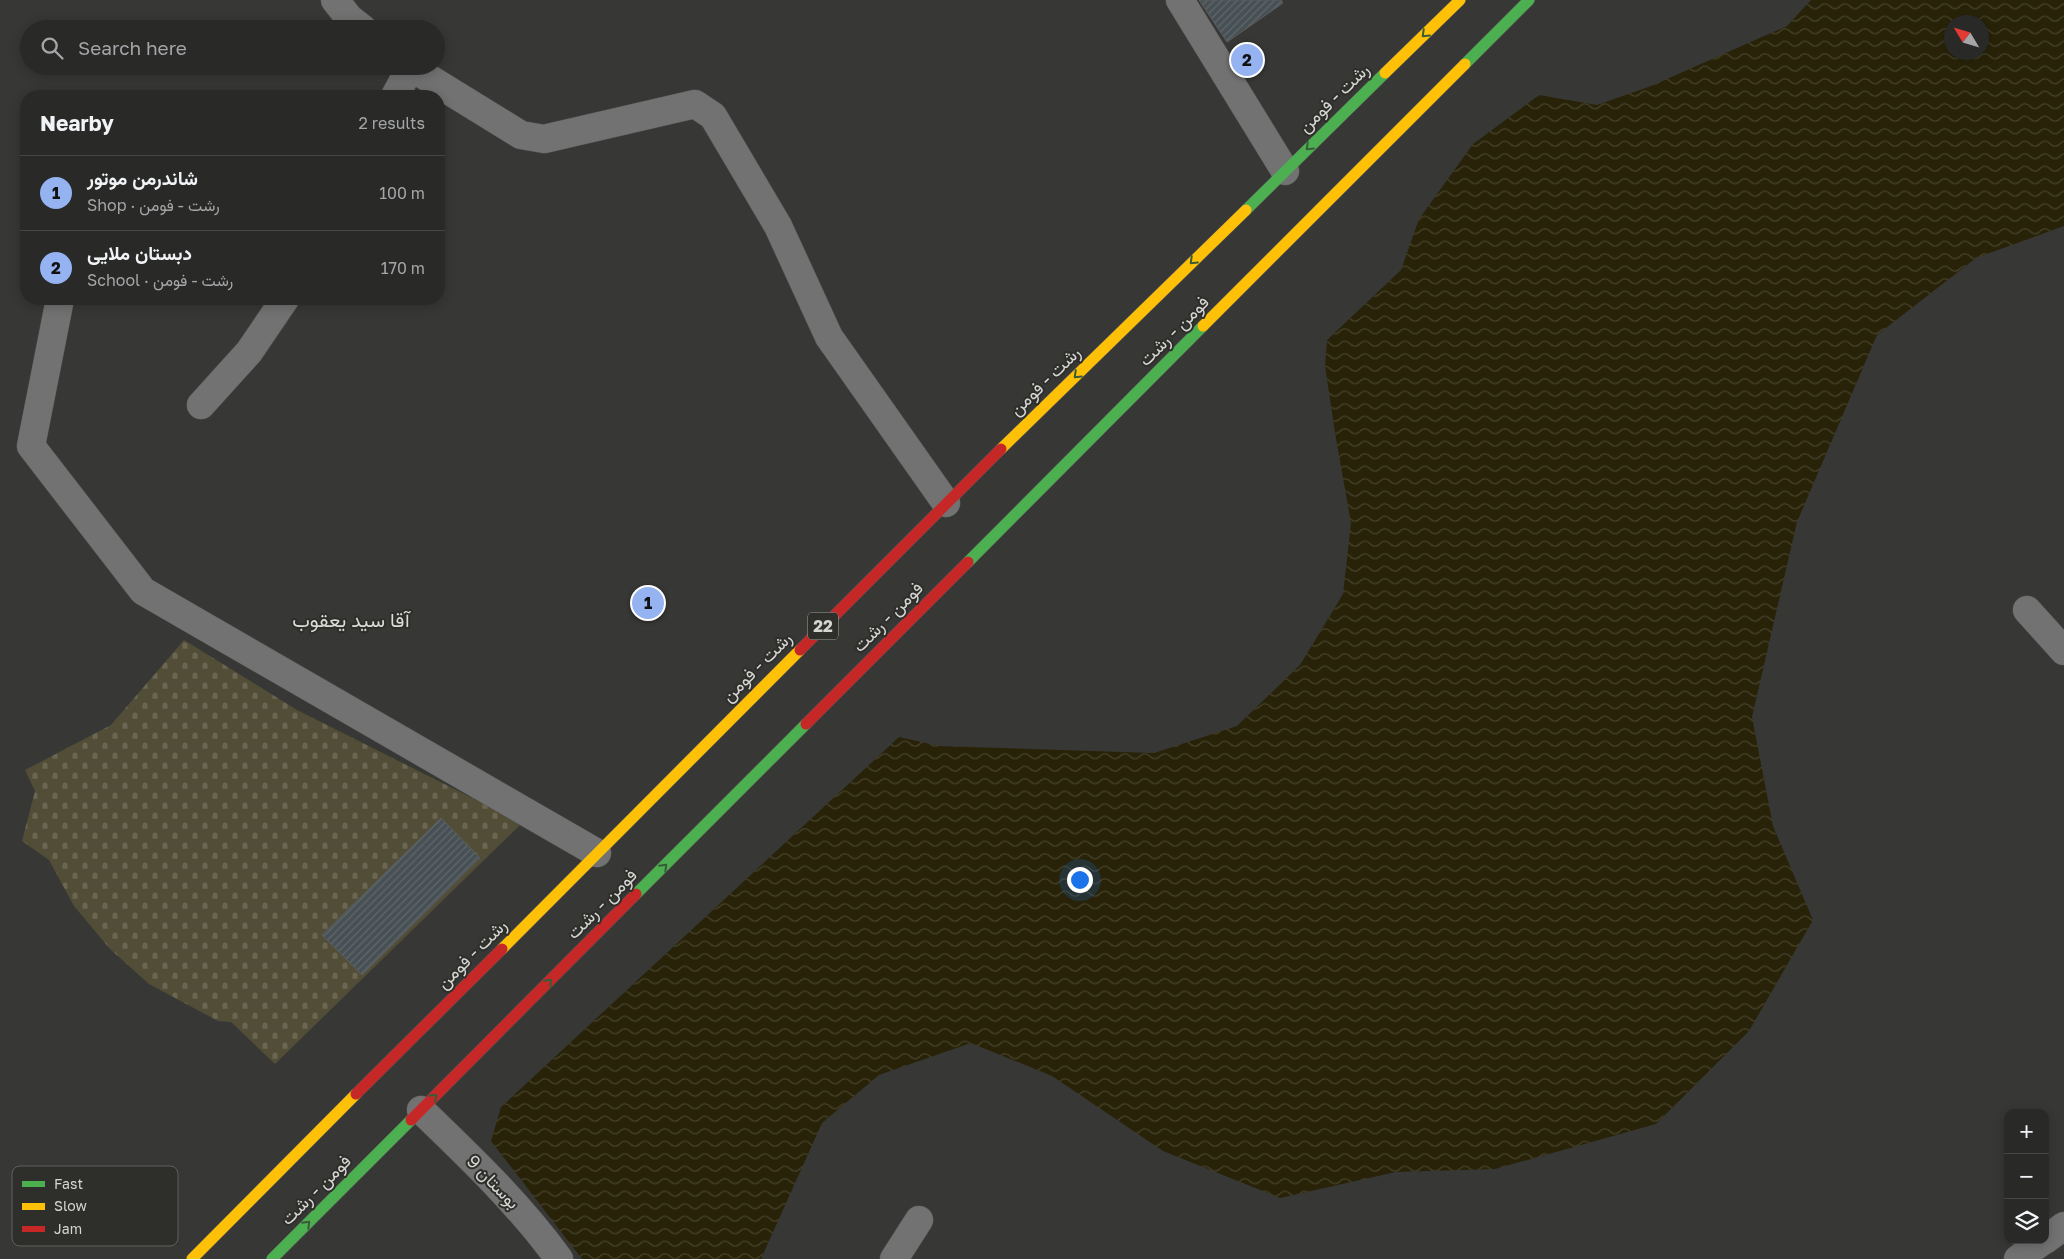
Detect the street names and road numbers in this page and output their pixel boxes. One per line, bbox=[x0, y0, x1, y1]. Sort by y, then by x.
street label: رشت - فومن bbox=[1293, 58, 1374, 137]
street label: فومن - رشت bbox=[1134, 291, 1214, 371]
street label: رشت - فومن bbox=[1004, 341, 1085, 420]
street label: فومن - رشت bbox=[848, 577, 928, 657]
road number: 22 bbox=[808, 612, 838, 640]
street label: رشت - فومن bbox=[717, 627, 797, 707]
street label: فومن - رشت bbox=[562, 864, 642, 944]
street label: رشت - فومن bbox=[432, 914, 512, 994]
street label: فومن - رشت bbox=[276, 1150, 356, 1230]
street label: بوستان 9 bbox=[462, 1150, 525, 1214]

